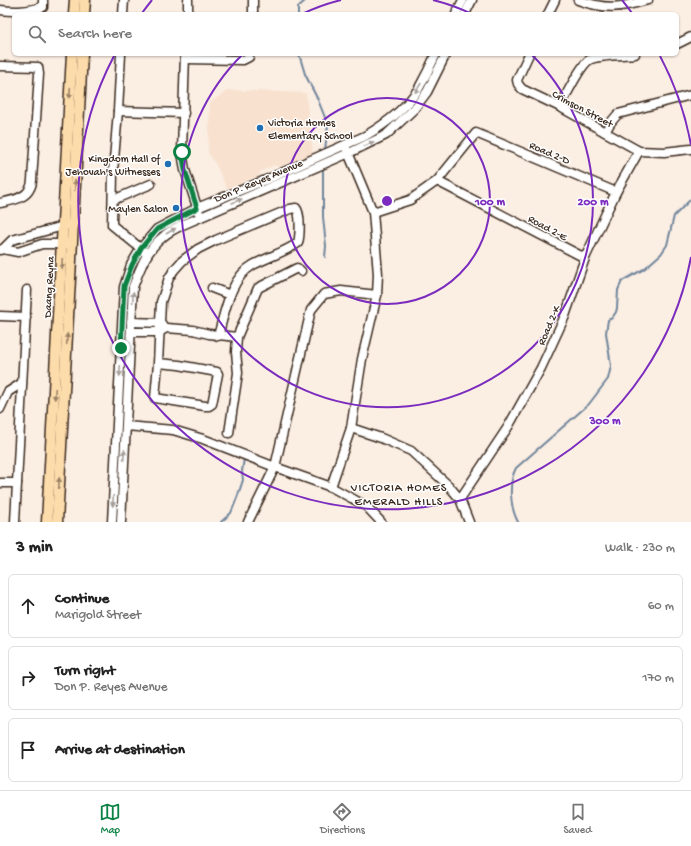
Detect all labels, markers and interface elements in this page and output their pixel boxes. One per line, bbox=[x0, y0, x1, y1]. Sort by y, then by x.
search box bbox=[12, 12, 679, 56]
icon: search bbox=[26, 23, 48, 45]
text: Search here bbox=[58, 25, 132, 43]
one-way arrow bbox=[414, 83, 422, 94]
one-way arrow bbox=[67, 87, 74, 99]
street label: Crimson Street bbox=[550, 89, 616, 131]
place label: Victoria Homes Elementary School bbox=[267, 118, 353, 143]
marker: Victoria Homes Elementary School bbox=[255, 123, 265, 133]
street label: Road 2-D bbox=[527, 140, 572, 168]
one-way arrow bbox=[363, 141, 374, 147]
route start bbox=[173, 143, 191, 161]
place label: Kingdom Hall of Jehovah's Witnesses bbox=[66, 153, 162, 179]
street label: Don P. Reyes Avenue bbox=[212, 158, 305, 206]
marker: Kingdom Hall of Jehovah's Witnesses bbox=[163, 159, 173, 169]
one-way arrow bbox=[72, 179, 79, 191]
centre of rings bbox=[380, 194, 394, 208]
text: 100 m bbox=[474, 196, 505, 210]
text: 200 m bbox=[578, 196, 609, 210]
one-way arrow bbox=[231, 198, 243, 204]
marker: Maylen Salon bbox=[171, 203, 181, 213]
place label: Maylen Salon bbox=[108, 204, 169, 216]
street label: Road 2-E bbox=[526, 214, 570, 245]
one-way arrow bbox=[165, 228, 177, 235]
street label: Daang Reyna bbox=[42, 255, 58, 319]
one-way arrow bbox=[58, 258, 65, 270]
one-way arrow bbox=[129, 291, 136, 303]
street label: Road 2-K bbox=[536, 303, 564, 347]
one-way arrow bbox=[64, 333, 71, 345]
route end bbox=[112, 339, 130, 357]
one-way arrow bbox=[116, 365, 123, 377]
one-way arrow bbox=[51, 388, 58, 400]
text: 300 m bbox=[588, 415, 621, 429]
one-way arrow bbox=[121, 449, 128, 461]
one-way arrow bbox=[56, 477, 63, 489]
district label: VICTORIA HOMES EMERALD HILLS bbox=[350, 482, 447, 510]
one-way arrow bbox=[110, 495, 117, 507]
text: 3 min bbox=[16, 538, 53, 558]
text: Walk · 230 m bbox=[605, 541, 675, 556]
text: Continue bbox=[55, 590, 109, 608]
icon: ahead bbox=[17, 595, 39, 617]
text: 60 m bbox=[648, 599, 674, 614]
text: Marigold Street bbox=[55, 608, 141, 623]
text: Turn right bbox=[55, 662, 115, 680]
icon: right bbox=[17, 667, 39, 689]
text: 170 m bbox=[642, 671, 674, 686]
text: Don P. Reyes Avenue bbox=[55, 680, 167, 695]
icon: arrive bbox=[17, 739, 39, 761]
text: Arrive at destination bbox=[55, 741, 185, 759]
tab: Map bbox=[99, 801, 121, 837]
tab: Directions bbox=[320, 801, 365, 837]
tab: Saved bbox=[563, 801, 592, 837]

